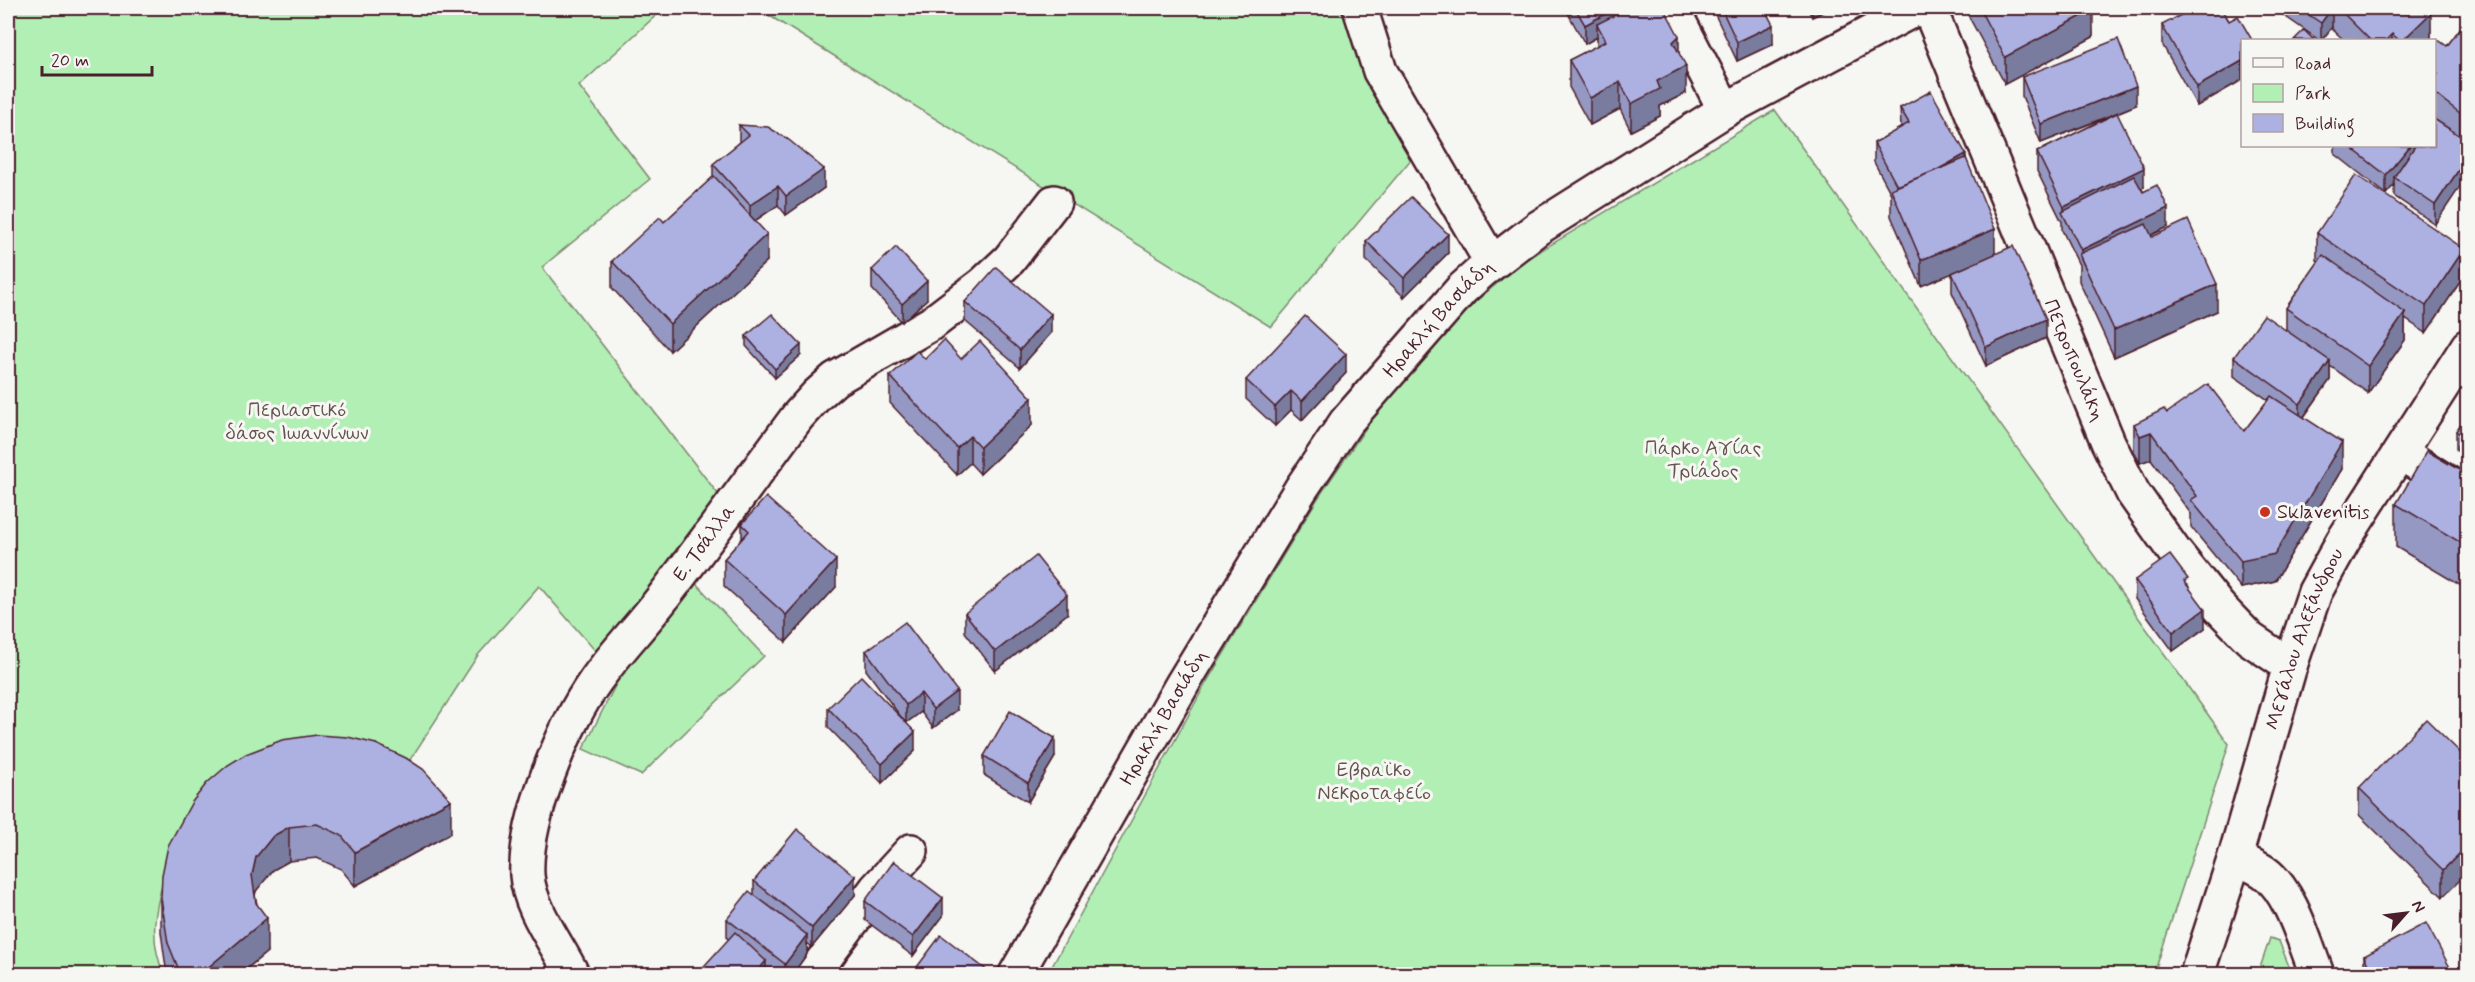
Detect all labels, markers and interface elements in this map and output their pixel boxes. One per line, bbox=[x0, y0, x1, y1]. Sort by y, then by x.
scale bar bbox=[42, 39, 152, 77]
legend bbox=[2241, 39, 2436, 147]
text: 20 m bbox=[51, 49, 89, 73]
text: Road bbox=[2295, 52, 2331, 76]
text: Park bbox=[2295, 82, 2331, 106]
text: Building bbox=[2295, 112, 2355, 138]
street label: Ηρακλή Βασιάδη bbox=[1377, 253, 1500, 384]
street label: Πετροπουλάκη bbox=[2037, 295, 2112, 425]
park label: Περιαστικό δάσος Ιωαννίνων bbox=[225, 397, 369, 447]
park label: Πάρκο Αγίας Τριάδος bbox=[1645, 435, 1761, 485]
street label: Ε. Τσάλλα bbox=[667, 498, 742, 587]
place label: Sklavenitis bbox=[2277, 499, 2370, 526]
marker: Sklavenitis bbox=[2258, 505, 2272, 519]
street label: Μεγάλου Αλεξάνδρου bbox=[2259, 543, 2350, 733]
street label: Ηρακλή Βασιάδη bbox=[1113, 644, 1214, 791]
park label: Εβραϊκο Νεκροταφείο bbox=[1317, 757, 1431, 807]
north arrow bbox=[2376, 883, 2436, 943]
text: N bbox=[2406, 897, 2430, 916]

